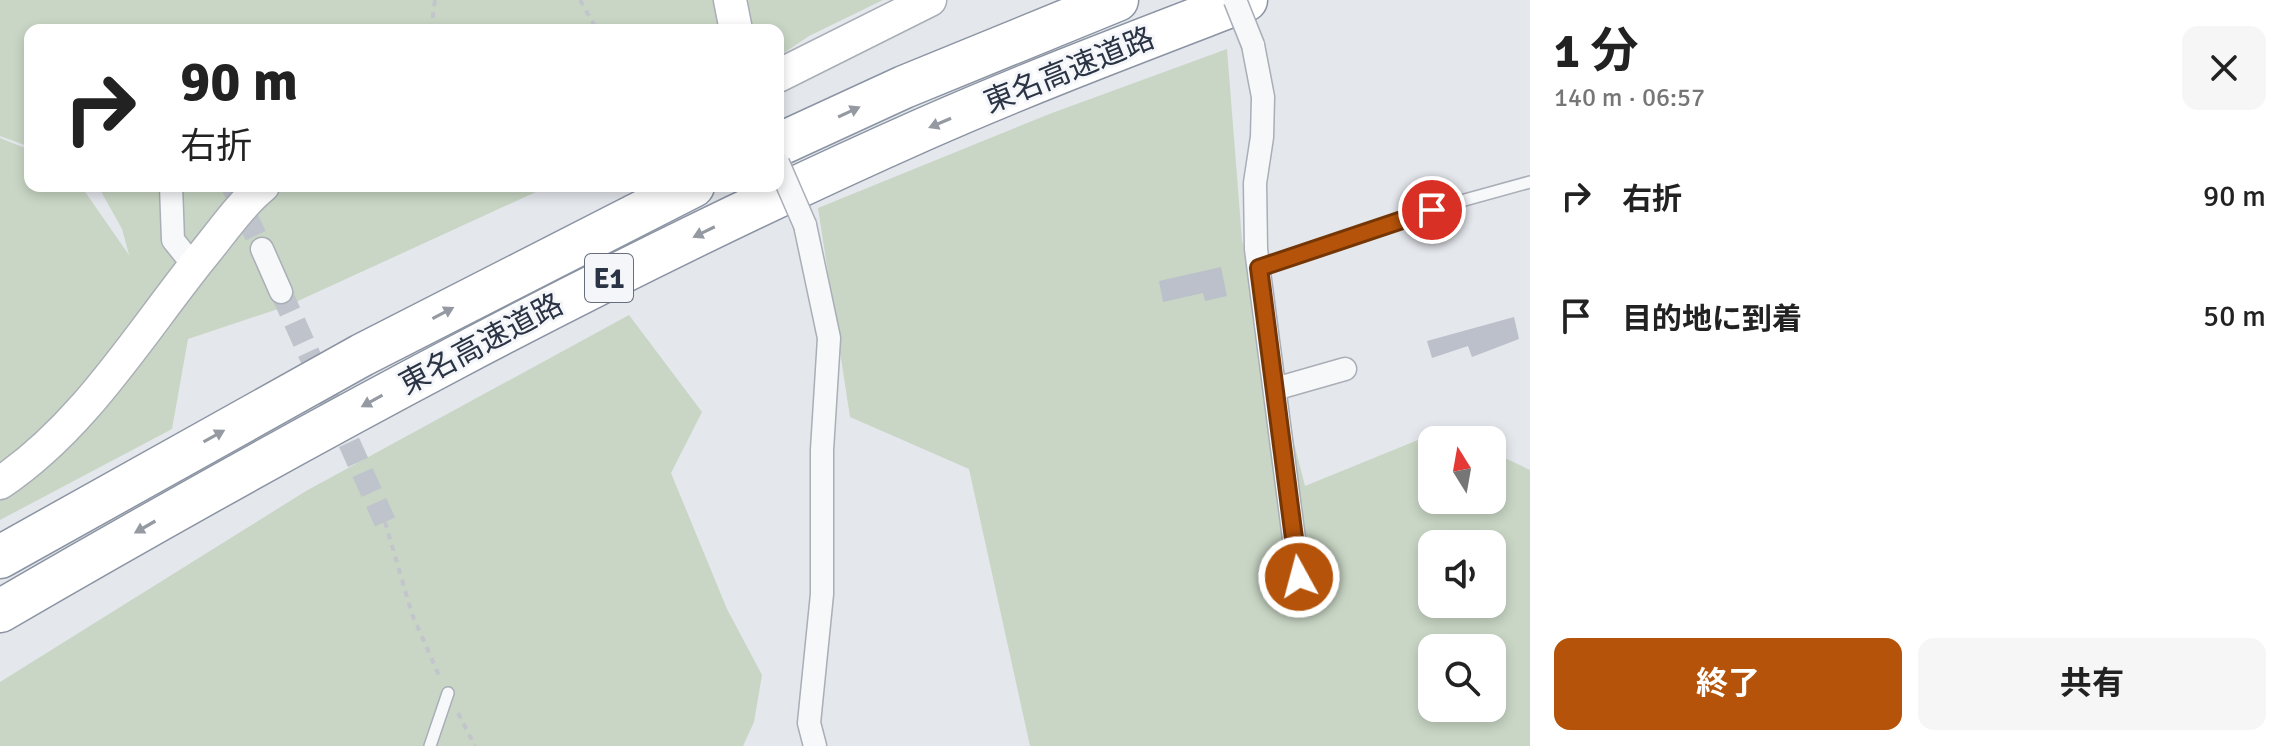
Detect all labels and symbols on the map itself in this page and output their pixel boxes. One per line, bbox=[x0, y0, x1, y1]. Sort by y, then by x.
street label: 東名高速道路 bbox=[979, 20, 1160, 121]
one-way arrow bbox=[837, 105, 860, 119]
one-way arrow bbox=[928, 116, 952, 129]
pin bbox=[1398, 176, 1466, 244]
one-way arrow bbox=[692, 225, 715, 239]
road number: E1 bbox=[585, 254, 633, 302]
street label: 東名高速道路 bbox=[393, 286, 569, 403]
one-way arrow bbox=[432, 307, 454, 321]
one-way arrow bbox=[361, 394, 384, 408]
north arrow bbox=[1418, 426, 1506, 514]
one-way arrow bbox=[203, 430, 225, 444]
one-way arrow bbox=[134, 520, 156, 534]
position arrow bbox=[1257, 535, 1341, 619]

